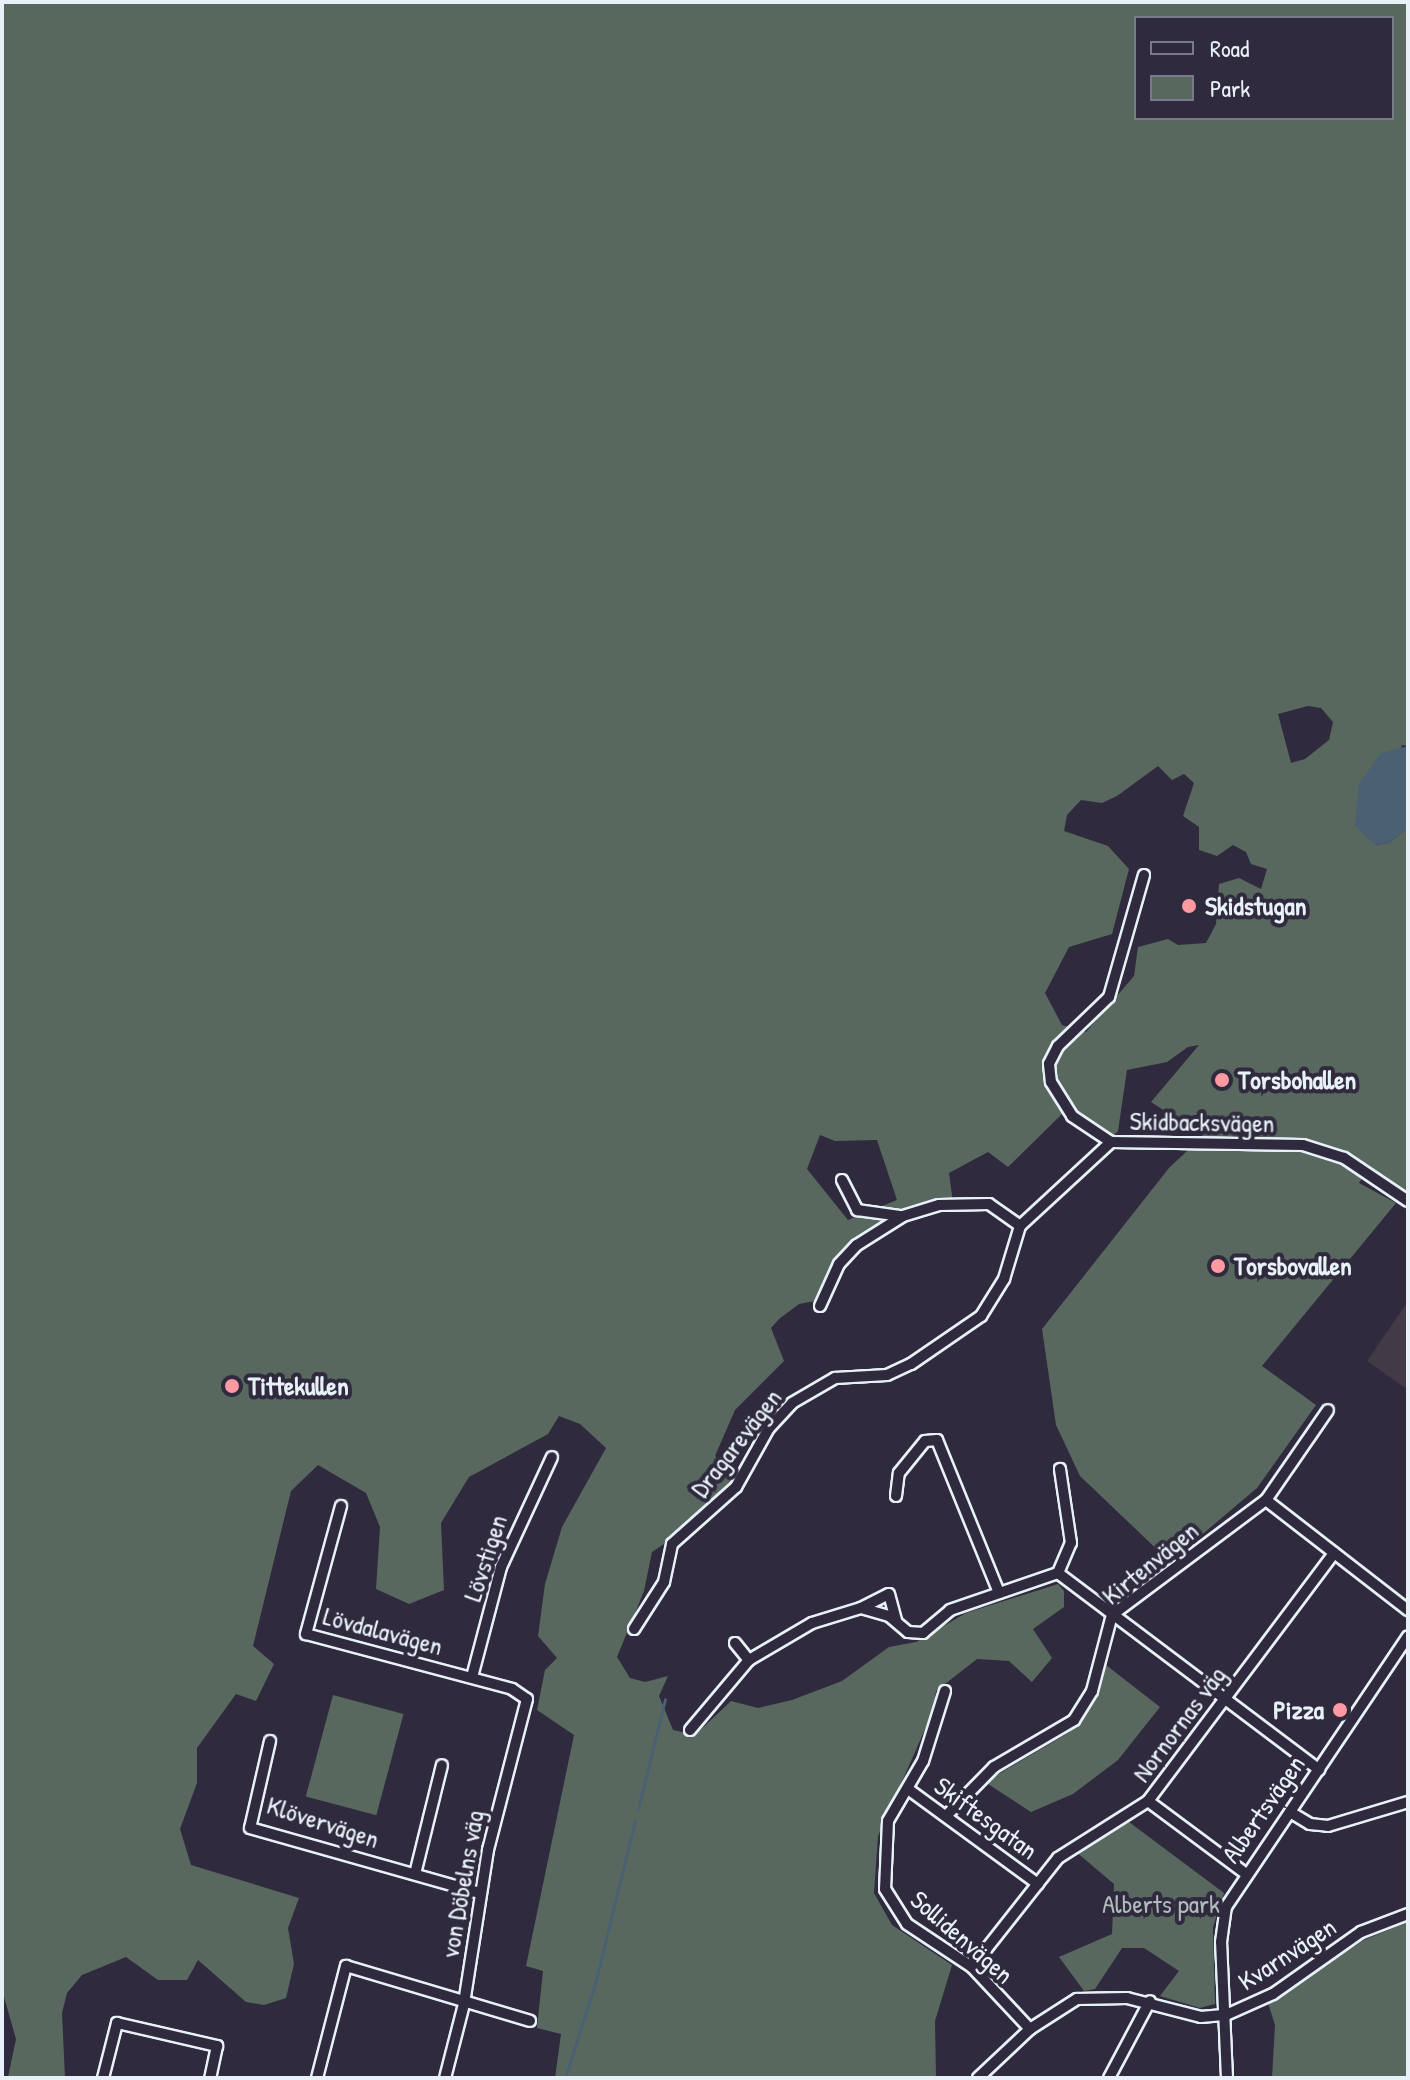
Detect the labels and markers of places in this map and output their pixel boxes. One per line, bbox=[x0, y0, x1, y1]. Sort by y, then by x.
place label: Skidstugan bbox=[1205, 890, 1307, 922]
marker: Skidstugan bbox=[1180, 897, 1198, 915]
place label: Torsbohallen bbox=[1238, 1064, 1356, 1096]
marker: Torsbohallen bbox=[1213, 1071, 1231, 1089]
place label: Torsbovallen bbox=[1234, 1250, 1352, 1282]
marker: Torsbovallen bbox=[1209, 1257, 1227, 1275]
place label: Tittekullen bbox=[248, 1370, 349, 1402]
marker: Tittekullen bbox=[223, 1377, 241, 1395]
place label: Pizza bbox=[1273, 1694, 1324, 1726]
marker: Pizza bbox=[1331, 1701, 1349, 1719]

